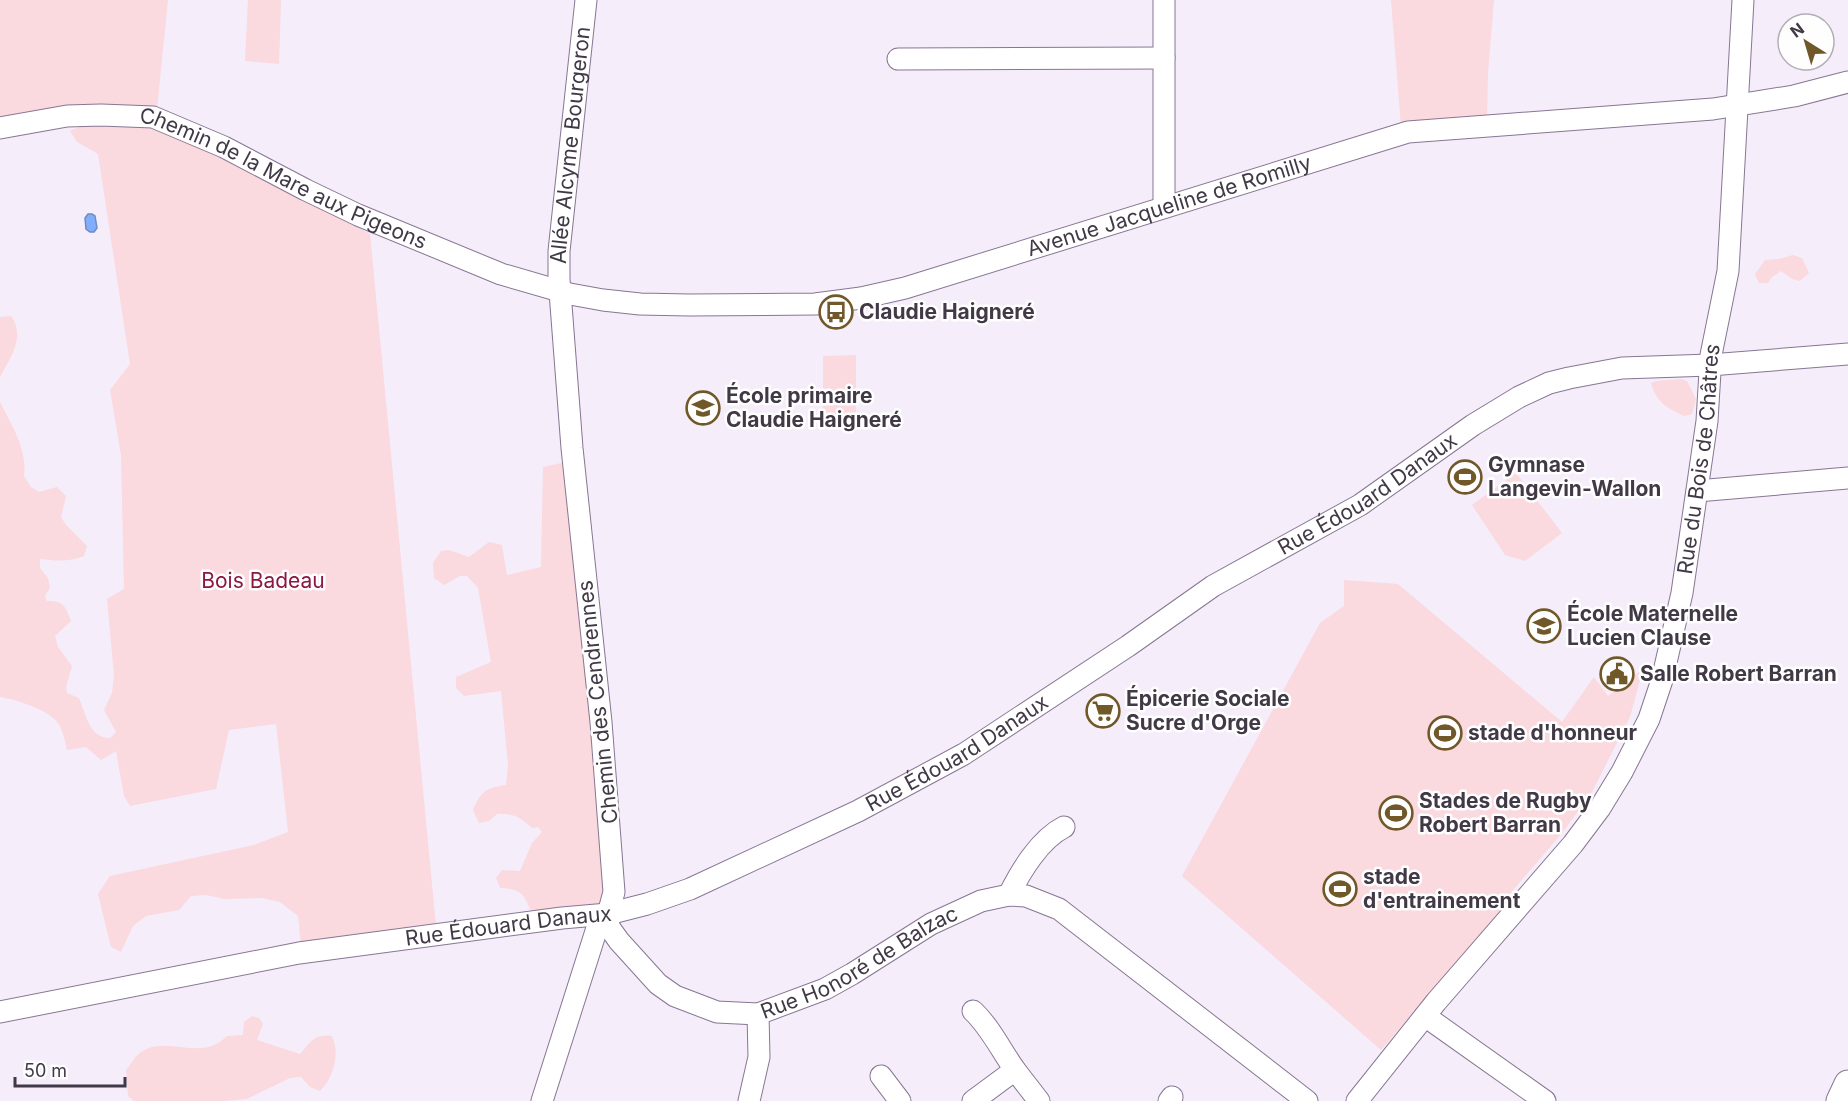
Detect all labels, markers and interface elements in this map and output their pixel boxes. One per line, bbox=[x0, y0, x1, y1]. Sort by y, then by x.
north arrow bbox=[1776, 12, 1836, 72]
text: N bbox=[1786, 18, 1808, 42]
street label: Allée Alcyme Bourgeron bbox=[546, 25, 595, 264]
street label: Chemin de la Mare aux Pigeons bbox=[140, 104, 431, 254]
street label: Avenue Jacqueline de Romilly bbox=[1024, 150, 1314, 261]
bus stop icon: Claudie Haigneré bbox=[818, 294, 854, 330]
place label: Claudie Haigneré bbox=[859, 299, 1035, 324]
street label: Rue du Bois de Châtres bbox=[1672, 341, 1725, 576]
place label: École primaire Claudie Haigneré bbox=[726, 382, 902, 432]
school or university icon: École primaire Claudie Haigneré bbox=[685, 390, 721, 426]
street label: Rue Édouard Danaux bbox=[1273, 427, 1462, 560]
place label: Gymnase Langevin-Wallon bbox=[1488, 452, 1661, 501]
sports icon: Gymnase Langevin-Wallon bbox=[1447, 459, 1483, 495]
park label: Bois Badeau bbox=[201, 568, 325, 593]
street label: Chemin des Cendrennes bbox=[572, 579, 623, 825]
place label: École Maternelle Lucien Clause bbox=[1567, 600, 1738, 650]
school or university icon: École Maternelle Lucien Clause bbox=[1526, 608, 1562, 644]
public building icon: Salle Robert Barran bbox=[1599, 656, 1635, 692]
place label: Salle Robert Barran bbox=[1640, 661, 1837, 686]
place label: Épicerie Sociale Sucre d'Orge bbox=[1126, 685, 1290, 735]
street label: Rue Édouard Danaux bbox=[861, 689, 1053, 816]
supermarket icon: Épicerie Sociale Sucre d'Orge bbox=[1085, 693, 1121, 729]
sports icon: stade d'honneur bbox=[1427, 715, 1463, 751]
place label: stade d'honneur bbox=[1468, 720, 1638, 745]
place label: Stades de Rugby Robert Barran bbox=[1419, 788, 1592, 837]
sports icon: Stades de Rugby Robert Barran bbox=[1378, 795, 1414, 831]
place label: stade d'entrainement bbox=[1363, 864, 1521, 913]
sports icon: stade d'entrainement bbox=[1322, 871, 1358, 907]
street label: Rue Honoré de Balzac bbox=[757, 900, 962, 1024]
street label: Rue Édouard Danaux bbox=[404, 901, 613, 951]
scale bar bbox=[15, 1050, 124, 1088]
text: 50 m bbox=[24, 1060, 67, 1081]

